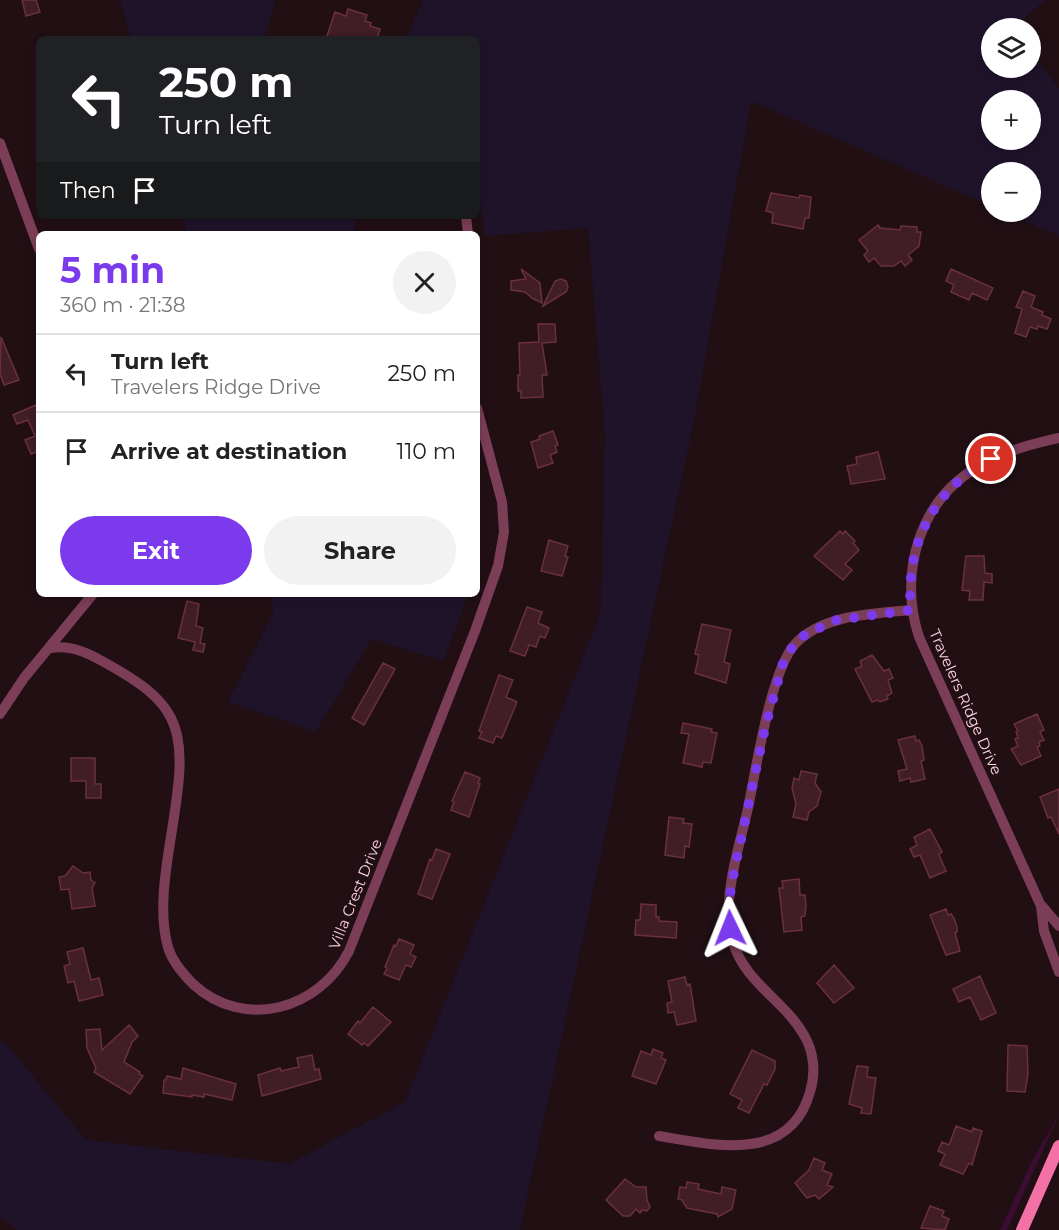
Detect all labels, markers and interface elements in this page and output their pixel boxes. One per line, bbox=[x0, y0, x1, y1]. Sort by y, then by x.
map controls bbox=[981, 18, 1041, 222]
button: layers bbox=[981, 18, 1041, 78]
text: 250 m bbox=[159, 56, 293, 108]
icon: left bbox=[60, 60, 138, 138]
button: + bbox=[981, 90, 1041, 150]
text: Turn left bbox=[159, 108, 272, 141]
button: − bbox=[981, 162, 1041, 222]
icon: arrive bbox=[128, 174, 161, 207]
text: Then bbox=[60, 177, 116, 204]
text: 5 min bbox=[60, 248, 165, 292]
button: close bbox=[393, 251, 456, 314]
text: 360 m · 21:38 bbox=[60, 293, 186, 317]
text: Turn left bbox=[111, 348, 209, 375]
icon: left bbox=[60, 357, 93, 390]
text: 250 m bbox=[387, 360, 456, 387]
text: Travelers Ridge Drive bbox=[111, 375, 321, 399]
pin bbox=[965, 433, 1016, 484]
icon: arrive bbox=[60, 435, 93, 468]
text: Arrive at destination bbox=[111, 438, 347, 465]
text: 110 m bbox=[396, 438, 456, 465]
icon: arrive bbox=[974, 442, 1007, 475]
button: Exit bbox=[60, 516, 252, 585]
button: Share bbox=[264, 516, 456, 585]
street label: Travelers Ridge Drive bbox=[925, 626, 1007, 778]
street label: Villa Crest Drive bbox=[324, 836, 386, 952]
position arrow bbox=[698, 896, 762, 960]

